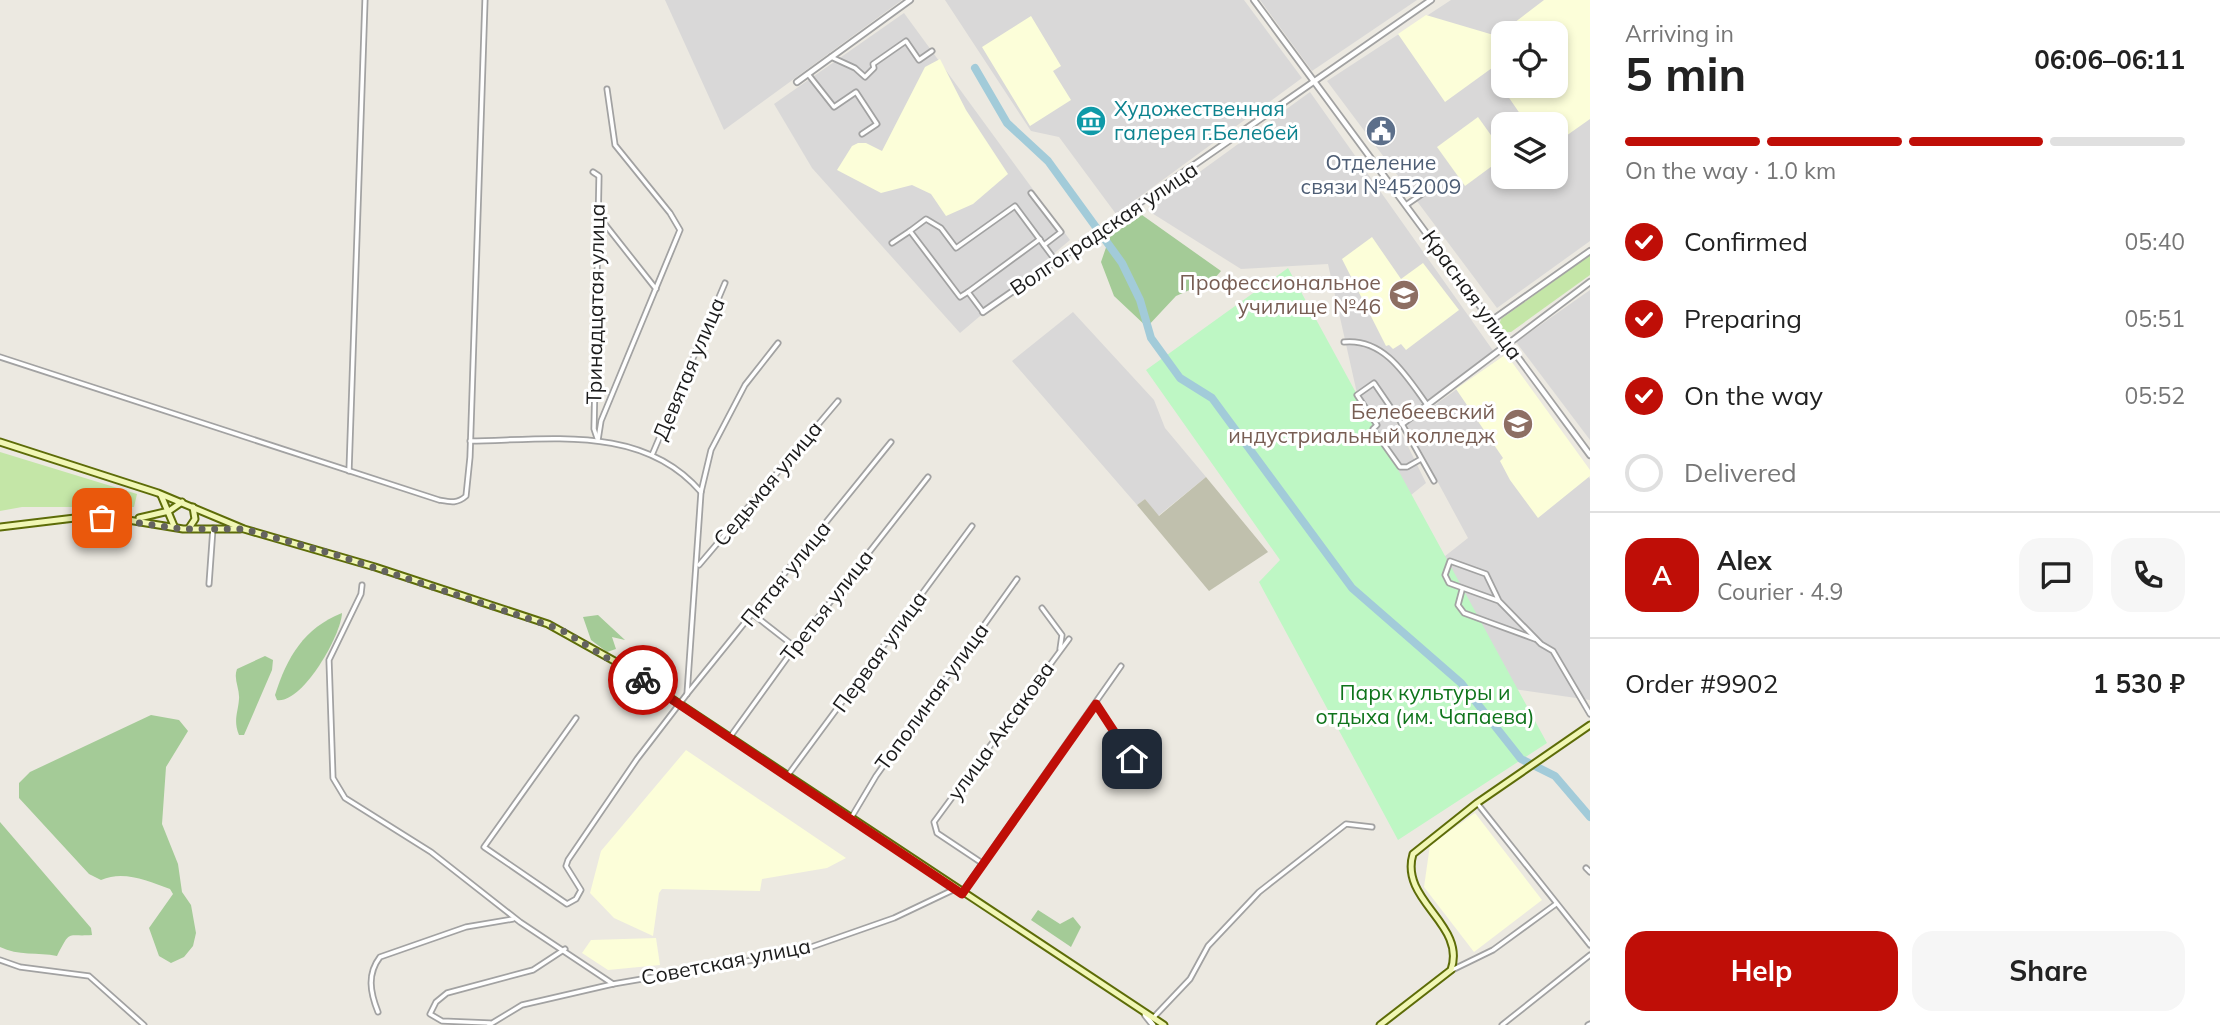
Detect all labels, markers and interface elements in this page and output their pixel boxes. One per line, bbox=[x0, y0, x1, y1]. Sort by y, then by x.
text: Arriving in bbox=[1625, 19, 1734, 48]
map controls bbox=[1491, 21, 1568, 189]
button: locate bbox=[1491, 21, 1568, 98]
text: 06:06–06:11 bbox=[2034, 43, 2185, 76]
text: 5 min bbox=[1625, 45, 1746, 103]
place label: Художественная галерея г.Белебей bbox=[1114, 95, 1299, 145]
museum icon: Художественная галерея г.Белебей bbox=[1074, 104, 1108, 138]
button: layers bbox=[1491, 112, 1568, 189]
public building icon: Отделение связи №452009 bbox=[1364, 114, 1398, 148]
place label: Отделение связи №452009 bbox=[1301, 149, 1461, 199]
street label: Волгоградская улица bbox=[1005, 156, 1202, 301]
text: On the way · 1.0 km bbox=[1625, 156, 1836, 185]
street label: Тринадцатая улица bbox=[580, 203, 610, 405]
icon: check bbox=[1625, 223, 1663, 261]
street label: Красная улица bbox=[1417, 225, 1528, 364]
text: Confirmed bbox=[1684, 225, 1808, 258]
text: 05:40 bbox=[2125, 227, 2185, 256]
place label: Профессиональное училище №46 bbox=[1180, 269, 1381, 319]
school or university icon: Профессиональное училище №46 bbox=[1387, 278, 1421, 312]
street label: Девятая улица bbox=[646, 293, 730, 444]
icon: check bbox=[1625, 300, 1663, 338]
text: Preparing bbox=[1684, 302, 1802, 335]
text: 05:51 bbox=[2125, 304, 2185, 333]
icon: check bbox=[1625, 377, 1663, 415]
text: On the way bbox=[1684, 379, 1823, 412]
text: 05:52 bbox=[2125, 381, 2185, 410]
place label: Белебеевский индустриальный колледж bbox=[1228, 398, 1495, 448]
school or university icon: Белебеевский индустриальный колледж bbox=[1501, 407, 1535, 441]
street label: Седьмая улица bbox=[707, 416, 827, 551]
text: Delivered bbox=[1684, 456, 1797, 489]
pin bbox=[72, 488, 132, 548]
icon: bag bbox=[83, 499, 121, 537]
street label: Пятая улица bbox=[735, 515, 836, 631]
button: chat bbox=[2019, 538, 2093, 612]
button: phone bbox=[2111, 538, 2185, 612]
street label: Третья улица bbox=[774, 544, 878, 667]
text: Alex bbox=[1717, 544, 1772, 577]
text: A bbox=[1652, 559, 1672, 592]
text: Courier · 4.9 bbox=[1717, 577, 1843, 606]
street label: Первая улица bbox=[827, 586, 932, 717]
street label: Тополиная улица bbox=[869, 618, 993, 775]
courier bbox=[608, 645, 678, 715]
street label: улица Аксакова bbox=[941, 656, 1059, 805]
icon: bike bbox=[624, 661, 662, 699]
text: Order #9902 bbox=[1625, 667, 1778, 700]
text: 1 530 ₽ bbox=[2093, 667, 2185, 700]
park label: Парк культуры и отдыха (им. Чапаева) bbox=[1316, 679, 1534, 729]
pin bbox=[1102, 729, 1162, 789]
icon: home bbox=[1113, 740, 1151, 778]
button: Help bbox=[1625, 931, 1898, 1011]
button: Share bbox=[1912, 931, 2185, 1011]
street label: Советская улица bbox=[639, 932, 813, 990]

